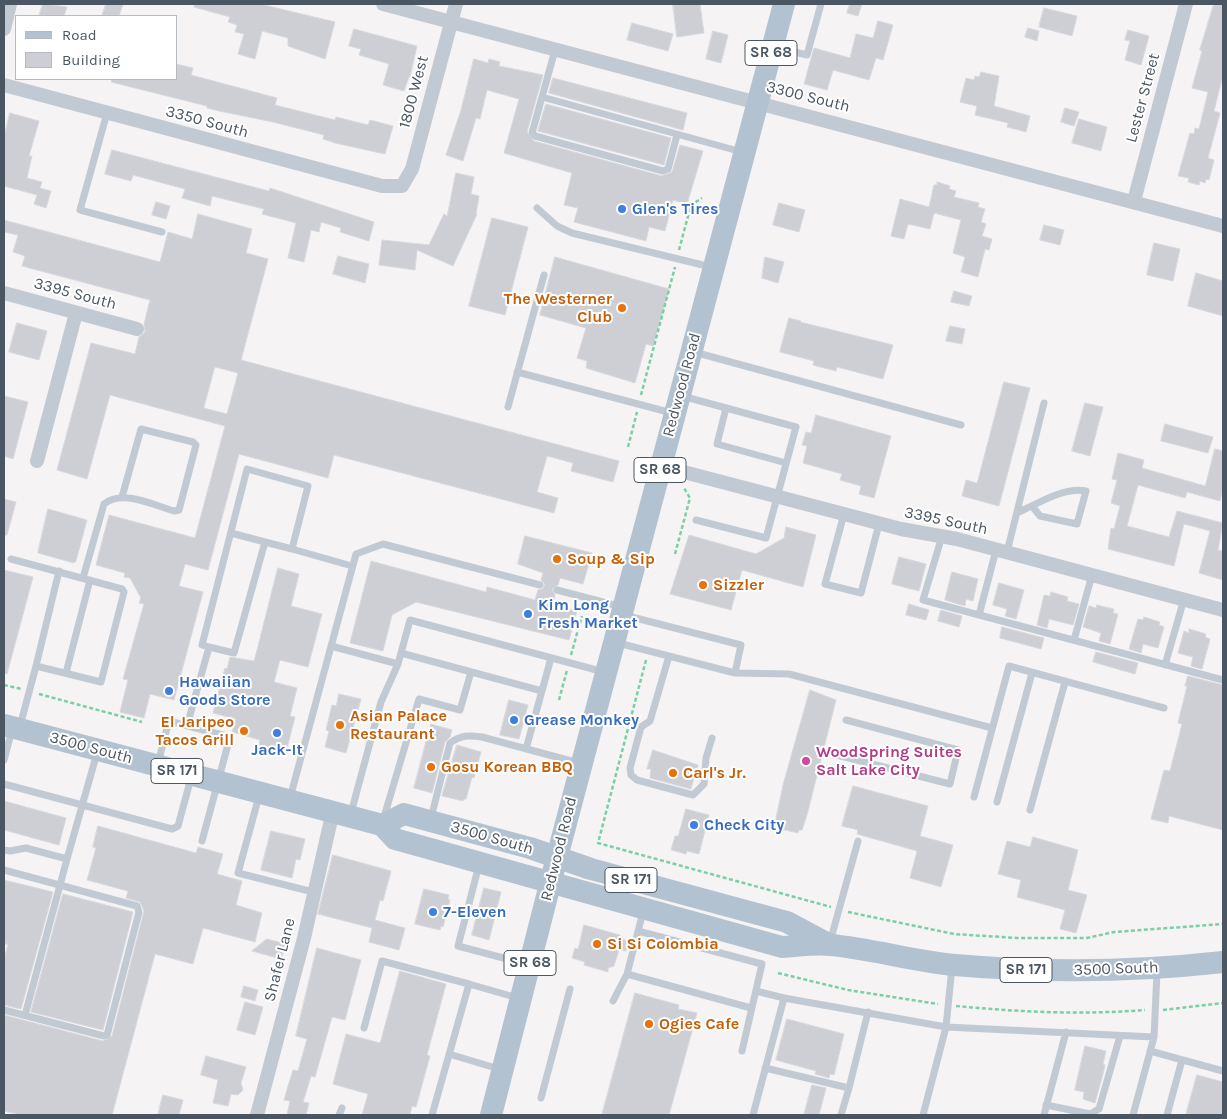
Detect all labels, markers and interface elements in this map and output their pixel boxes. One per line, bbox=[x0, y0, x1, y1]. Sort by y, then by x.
legend bbox=[15, 15, 178, 80]
text: Road bbox=[62, 26, 97, 44]
road number: SR 68 bbox=[745, 40, 797, 66]
text: Building bbox=[62, 51, 120, 69]
street label: Lester Street bbox=[1122, 51, 1164, 145]
street label: 1800 West bbox=[395, 54, 433, 130]
street label: 3300 South bbox=[764, 77, 852, 117]
street label: 3350 South bbox=[163, 102, 251, 142]
place label: Glen's Tires bbox=[632, 199, 718, 219]
marker: Glen's Tires bbox=[616, 203, 628, 215]
street label: 3395 South bbox=[32, 274, 118, 314]
place label: The Westerner Club bbox=[504, 289, 612, 327]
marker: The Westerner Club bbox=[616, 302, 628, 314]
street label: Redwood Road bbox=[659, 331, 705, 439]
road number: SR 68 bbox=[634, 458, 686, 482]
street label: 3395 South bbox=[903, 503, 989, 539]
place label: Soup & Sip bbox=[567, 549, 655, 569]
marker: Soup & Sip bbox=[551, 553, 563, 565]
place label: Sizzler bbox=[713, 575, 764, 595]
marker: Sizzler bbox=[697, 579, 709, 591]
place label: Kim Long Fresh Market bbox=[538, 595, 638, 633]
marker: Kim Long Fresh Market bbox=[522, 608, 534, 620]
place label: Hawaiian Goods Store bbox=[179, 672, 271, 710]
marker: Hawaiian Goods Store bbox=[163, 685, 175, 697]
place label: Asian Palace Restaurant bbox=[350, 706, 447, 744]
place label: Grease Monkey bbox=[524, 710, 639, 730]
place label: El Jaripeo Tacos Grill bbox=[156, 712, 234, 750]
marker: Grease Monkey bbox=[508, 714, 520, 726]
marker: Asian Palace Restaurant bbox=[334, 719, 346, 731]
marker: El Jaripeo Tacos Grill bbox=[238, 725, 250, 737]
marker: Jack-It bbox=[271, 727, 283, 739]
street label: 3500 South bbox=[47, 728, 135, 768]
place label: Jack-It bbox=[251, 740, 303, 760]
place label: WoodSpring Suites Salt Lake City bbox=[816, 742, 962, 780]
marker: WoodSpring Suites Salt Lake City bbox=[800, 755, 812, 767]
place label: Gosu Korean BBQ bbox=[441, 757, 573, 777]
road number: SR 171 bbox=[151, 758, 203, 784]
marker: Gosu Korean BBQ bbox=[425, 761, 437, 773]
place label: Carl's Jr. bbox=[683, 763, 746, 783]
marker: Carl's Jr. bbox=[667, 767, 679, 779]
street label: Redwood Road bbox=[537, 795, 581, 903]
place label: Check City bbox=[704, 815, 784, 835]
street label: 3500 South bbox=[448, 817, 536, 859]
marker: Check City bbox=[688, 819, 700, 831]
road number: SR 171 bbox=[605, 868, 657, 892]
place label: 7-Eleven bbox=[443, 902, 506, 922]
marker: 7-Eleven bbox=[427, 906, 439, 918]
street label: Shafer Lane bbox=[260, 916, 300, 1004]
place label: Si Si Colombia bbox=[607, 934, 719, 954]
marker: Si Si Colombia bbox=[591, 938, 603, 950]
road number: SR 68 bbox=[504, 950, 556, 976]
road number: SR 171 bbox=[1000, 958, 1052, 982]
street label: 3500 South bbox=[1073, 958, 1159, 980]
place label: Ogies Cafe bbox=[659, 1014, 739, 1034]
marker: Ogies Cafe bbox=[643, 1018, 655, 1030]

